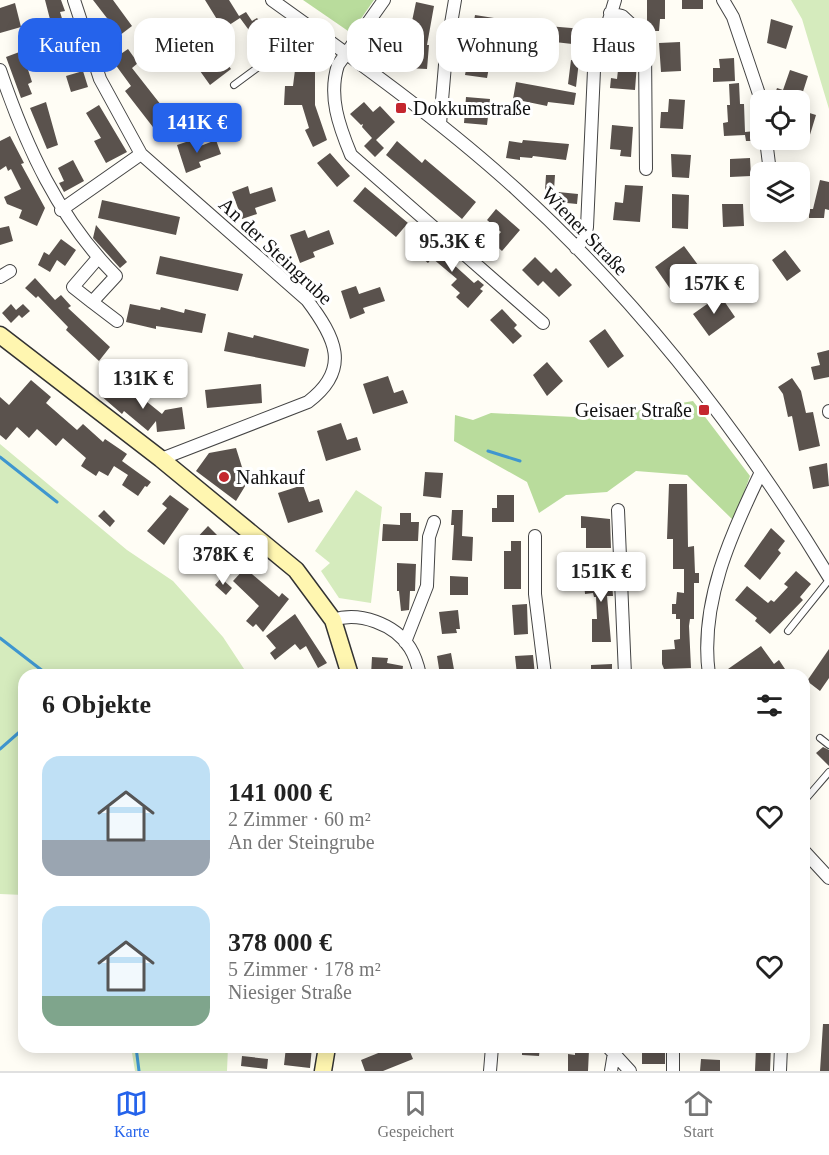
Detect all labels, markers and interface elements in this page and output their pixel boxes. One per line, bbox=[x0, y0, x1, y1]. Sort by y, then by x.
chip: Kaufen bbox=[18, 18, 122, 72]
chip: Mieten bbox=[134, 18, 235, 72]
chip: Filter bbox=[247, 18, 335, 72]
chip: Neu bbox=[347, 18, 424, 72]
chip: Wohnung bbox=[436, 18, 559, 72]
chip: Haus bbox=[571, 18, 656, 72]
map controls bbox=[750, 90, 810, 222]
button: locate bbox=[750, 90, 810, 150]
place label: Dokkumstraße bbox=[413, 97, 531, 119]
marker: Dokkumstraße bbox=[394, 101, 408, 115]
pin: 141K € bbox=[148, 103, 246, 154]
text: 141K € bbox=[167, 111, 227, 133]
button: layers bbox=[750, 162, 810, 222]
street label: Wiener Straße bbox=[537, 182, 633, 280]
street label: An der Steingrube bbox=[214, 193, 337, 310]
pin: 95.3K € bbox=[397, 222, 507, 273]
text: 95.3K € bbox=[419, 230, 485, 252]
pin: 157K € bbox=[665, 264, 763, 315]
text: 157K € bbox=[684, 272, 744, 294]
pin: 131K € bbox=[94, 359, 192, 410]
text: 131K € bbox=[113, 367, 173, 389]
place label: Geisaer Straße bbox=[575, 399, 692, 421]
marker: Geisaer Straße bbox=[697, 403, 711, 417]
place label: Nahkauf bbox=[236, 466, 305, 488]
marker: Nahkauf bbox=[217, 470, 231, 484]
pin: 378K € bbox=[174, 535, 272, 586]
text: 378K € bbox=[193, 543, 253, 565]
pin: 151K € bbox=[552, 552, 650, 603]
text: 151K € bbox=[571, 560, 631, 582]
icon: filters bbox=[753, 689, 786, 722]
text: 6 Objekte bbox=[42, 690, 151, 719]
text: 141 000 € bbox=[228, 778, 332, 807]
icon: home bbox=[90, 780, 162, 852]
icon: heart bbox=[753, 800, 786, 833]
text: 2 Zimmer · 60 m² bbox=[228, 808, 371, 830]
text: An der Steingrube bbox=[228, 831, 375, 853]
text: 378 000 € bbox=[228, 928, 332, 957]
icon: home bbox=[90, 930, 162, 1002]
icon: heart bbox=[753, 950, 786, 983]
text: 5 Zimmer · 178 m² bbox=[228, 958, 381, 980]
text: Niesiger Straße bbox=[228, 981, 352, 1003]
tab: Karte bbox=[114, 1087, 150, 1141]
tab: Gespeichert bbox=[378, 1087, 454, 1141]
tab: Start bbox=[682, 1087, 715, 1141]

